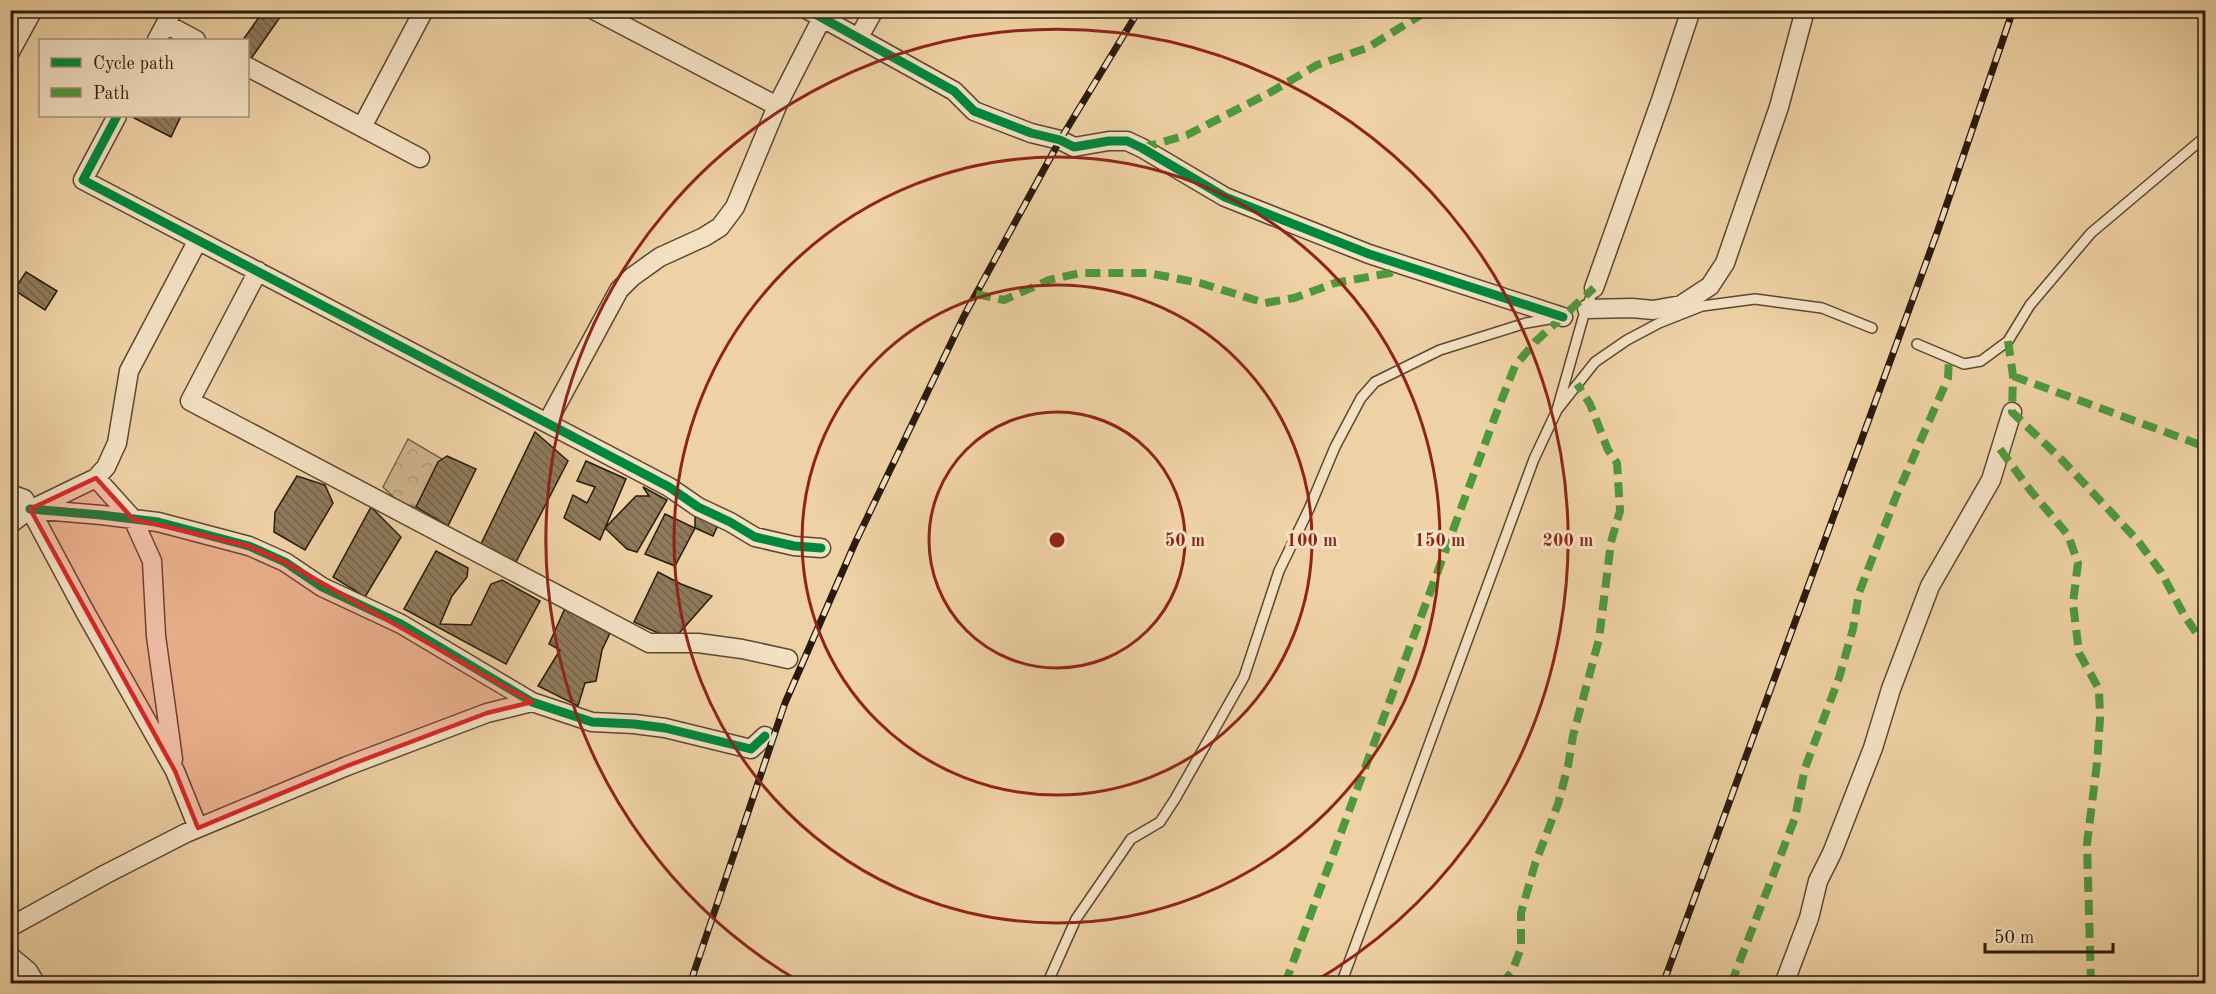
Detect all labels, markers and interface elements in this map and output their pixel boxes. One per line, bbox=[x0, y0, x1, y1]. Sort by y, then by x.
legend bbox=[39, 39, 249, 117]
text: Cycle path bbox=[93, 55, 174, 73]
text: Path bbox=[93, 85, 130, 103]
centre of rings bbox=[1047, 530, 1067, 550]
text: 50 m bbox=[1165, 532, 1205, 550]
text: 100 m bbox=[1287, 532, 1337, 550]
text: 150 m bbox=[1415, 532, 1465, 550]
text: 200 m bbox=[1543, 532, 1593, 550]
scale bar bbox=[1985, 916, 2112, 954]
text: 50 m bbox=[1994, 929, 2034, 947]

